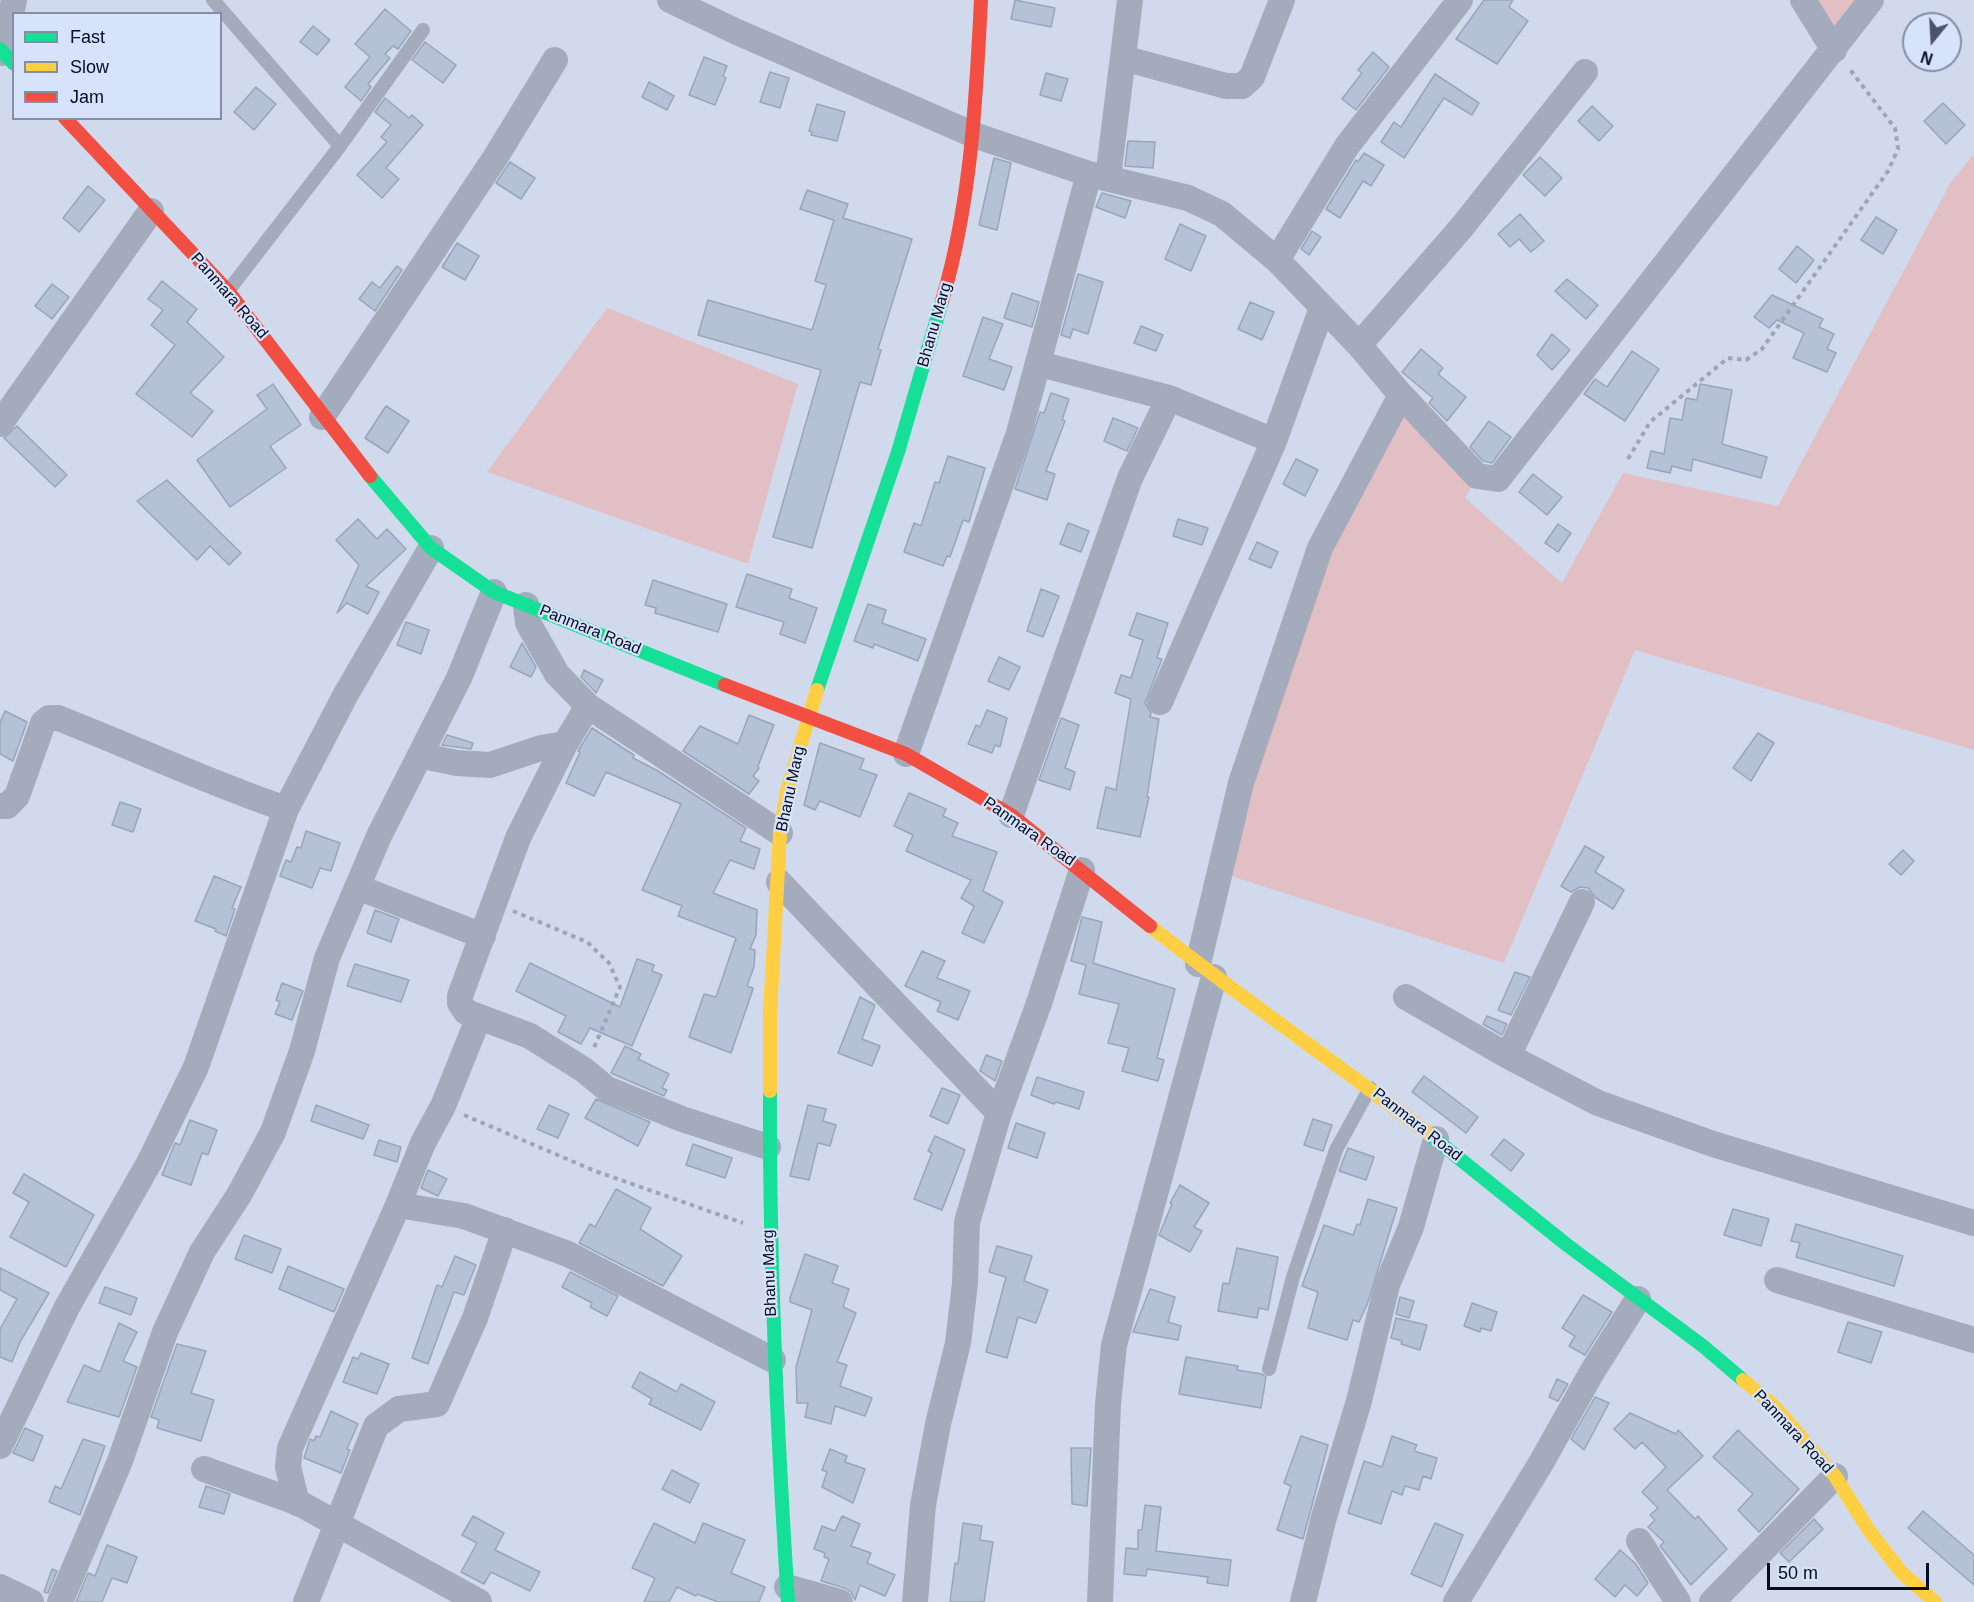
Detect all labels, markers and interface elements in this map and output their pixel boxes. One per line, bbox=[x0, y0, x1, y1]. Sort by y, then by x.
legend bbox=[12, 12, 222, 120]
north arrow bbox=[1902, 12, 1962, 72]
text: Fast bbox=[70, 27, 105, 47]
text: N bbox=[1919, 48, 1935, 68]
text: Slow bbox=[70, 57, 109, 77]
text: Jam bbox=[70, 87, 104, 107]
street label: Panmara Road bbox=[186, 249, 272, 343]
street label: Bhanu Marg bbox=[914, 280, 956, 370]
street label: Panmara Road bbox=[537, 601, 643, 659]
street label: Bhanu Marg bbox=[773, 744, 809, 834]
street label: Panmara Road bbox=[979, 793, 1079, 871]
street label: Panmara Road bbox=[1369, 1084, 1465, 1166]
street label: Bhanu Marg bbox=[759, 1229, 781, 1317]
street label: Panmara Road bbox=[1749, 1386, 1837, 1478]
scale bar bbox=[1770, 1551, 1932, 1589]
text: 50 m bbox=[1778, 1563, 1818, 1583]

